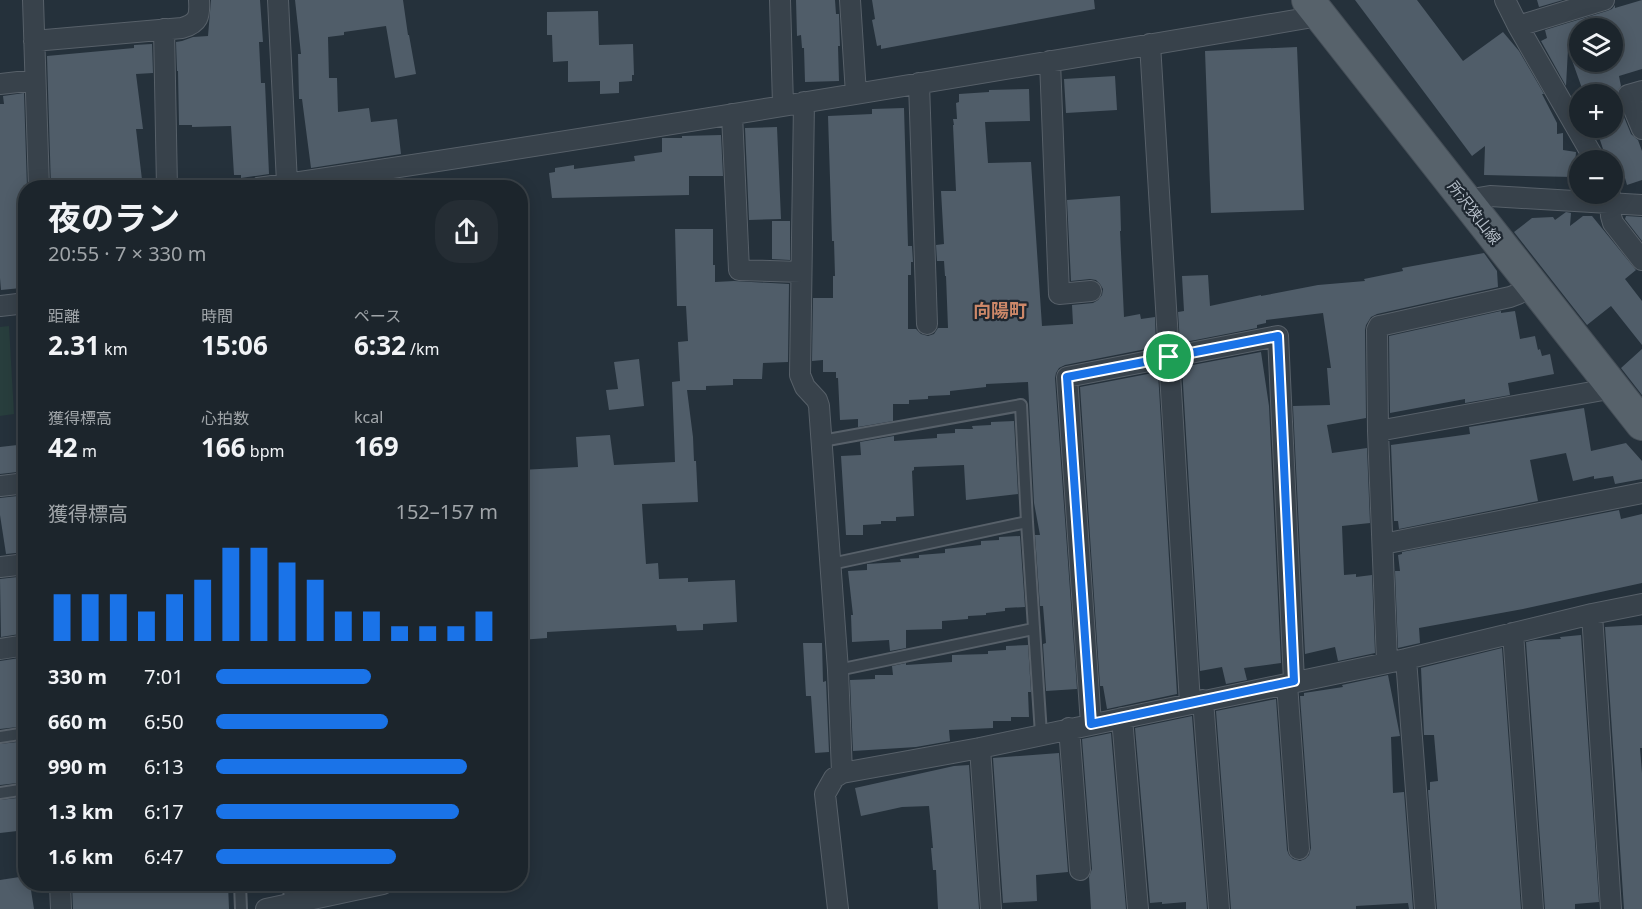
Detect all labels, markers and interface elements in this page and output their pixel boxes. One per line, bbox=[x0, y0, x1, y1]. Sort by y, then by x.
map controls bbox=[1569, 18, 1623, 204]
button: layers bbox=[1569, 18, 1623, 72]
button: + bbox=[1569, 84, 1623, 138]
button: − bbox=[1569, 150, 1623, 204]
street label: 所沢狭山線 bbox=[1444, 177, 1506, 248]
text: 夜のラン bbox=[48, 195, 180, 240]
button: share bbox=[435, 200, 498, 263]
text: 20:55 · 7 × 330 m bbox=[48, 240, 206, 267]
district label: 向陽町 bbox=[973, 298, 1027, 322]
text: 距離 bbox=[48, 305, 80, 327]
text: 時間 bbox=[201, 305, 233, 327]
text: ペース bbox=[354, 305, 401, 327]
text: 2.31 bbox=[48, 327, 100, 363]
text: 15:06 bbox=[201, 327, 268, 363]
text: 6:32 bbox=[354, 327, 406, 363]
pin bbox=[1143, 331, 1194, 382]
text: km bbox=[100, 338, 128, 360]
text: /km bbox=[406, 338, 440, 360]
icon: arrive bbox=[1152, 340, 1185, 373]
text: kcal bbox=[354, 406, 383, 428]
text: 獲得標高 bbox=[48, 407, 112, 429]
text: 心拍数 bbox=[201, 407, 249, 429]
text: 169 bbox=[354, 428, 399, 464]
text: 42 bbox=[48, 429, 78, 465]
text: 166 bbox=[201, 429, 246, 465]
text: m bbox=[78, 440, 97, 462]
text: bpm bbox=[246, 440, 284, 462]
text: 152–157 m bbox=[395, 498, 498, 525]
text: 獲得標高 bbox=[48, 500, 128, 527]
text: 330 m bbox=[48, 663, 107, 690]
text: 7:01 bbox=[144, 663, 184, 690]
text: 660 m bbox=[48, 708, 107, 735]
text: 6:50 bbox=[144, 708, 184, 735]
text: 990 m bbox=[48, 753, 107, 780]
text: 6:13 bbox=[144, 753, 184, 780]
text: 1.3 km bbox=[48, 798, 114, 825]
text: 6:17 bbox=[144, 798, 184, 825]
text: 1.6 km bbox=[48, 843, 114, 870]
text: 6:47 bbox=[144, 843, 184, 870]

